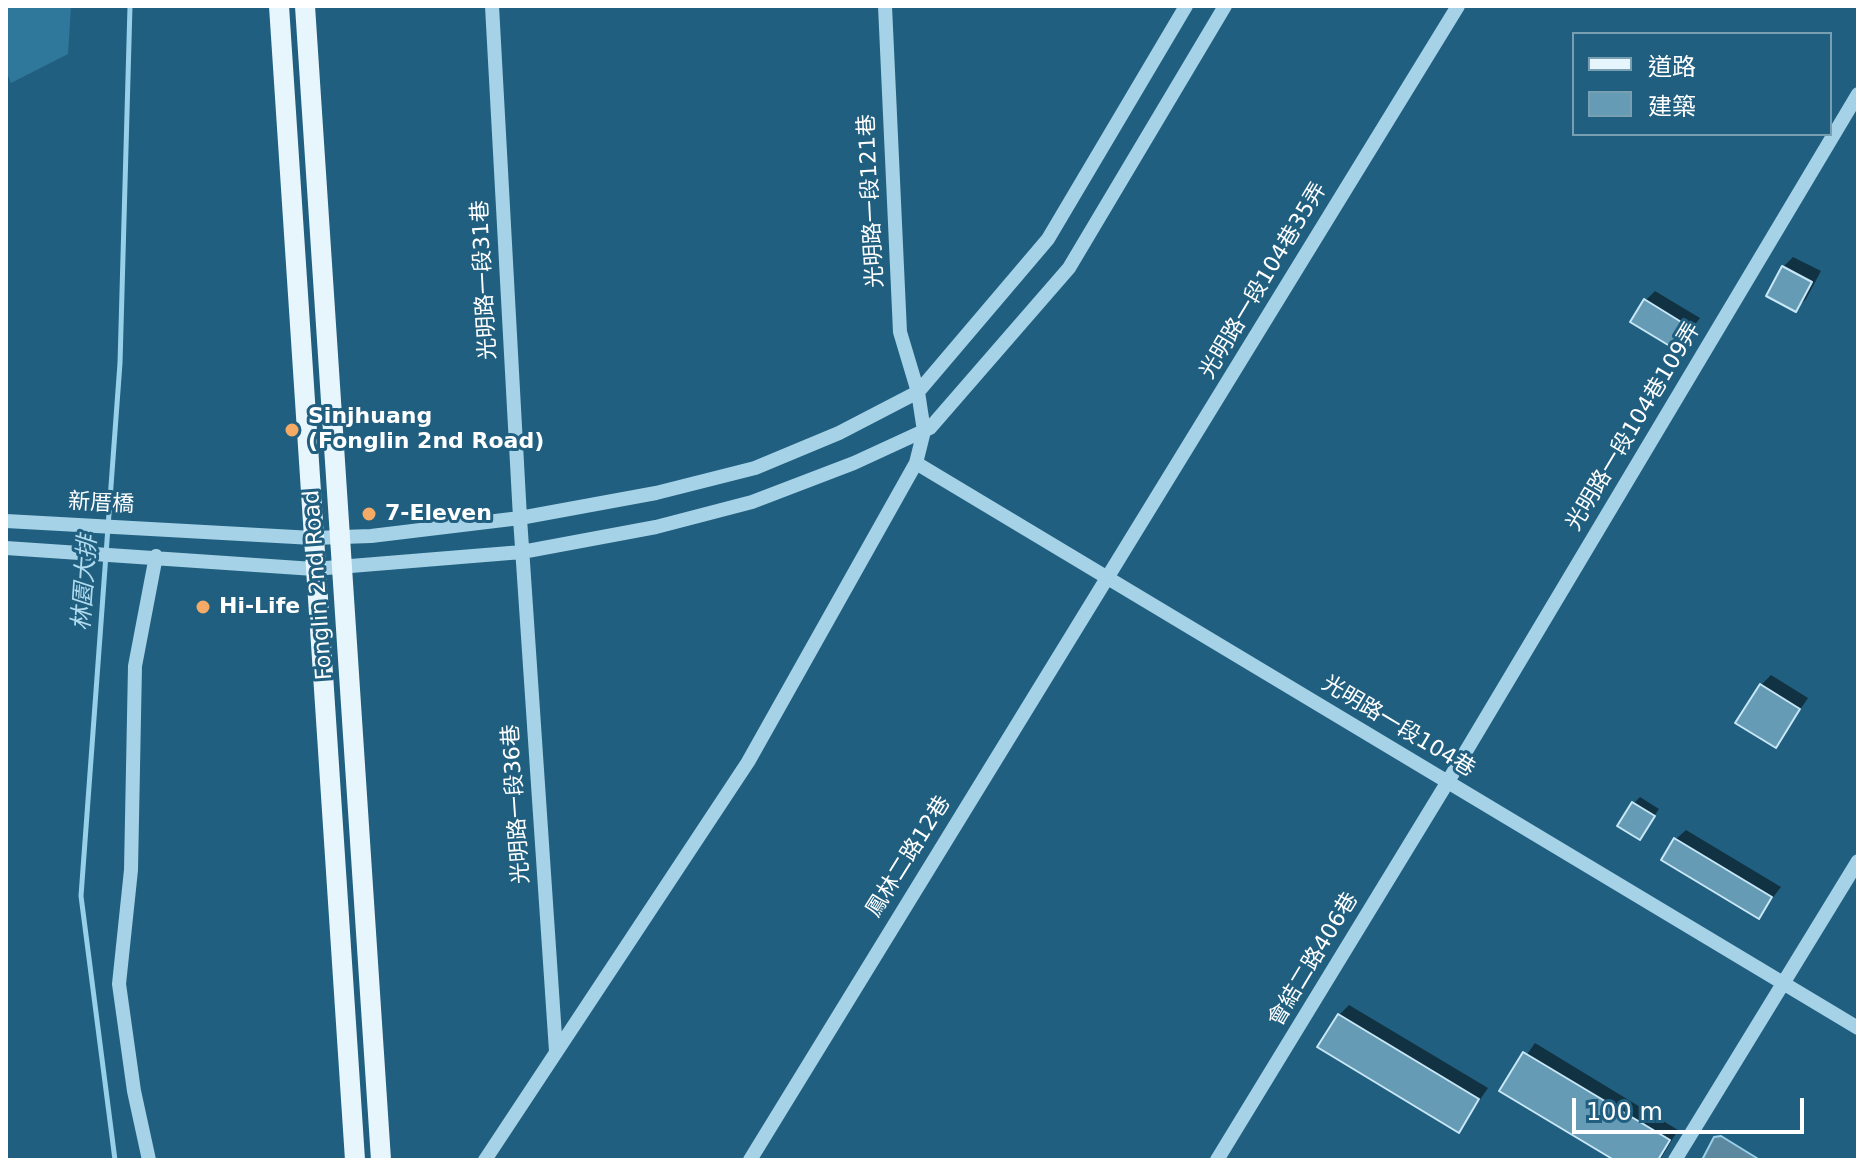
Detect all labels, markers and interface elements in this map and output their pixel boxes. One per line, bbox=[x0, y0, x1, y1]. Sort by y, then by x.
legend bbox=[1572, 32, 1832, 136]
text: 道路 bbox=[1648, 53, 1696, 81]
text: 建築 bbox=[1648, 93, 1696, 121]
street label: 光明路一段121巷 bbox=[854, 113, 890, 289]
street label: 光明路一段104巷35弄 bbox=[1195, 178, 1333, 384]
street label: 光明路一段31巷 bbox=[468, 199, 502, 361]
street label: 光明路一段104巷109弄 bbox=[1561, 318, 1707, 536]
place label: Sinjhuang (Fonglin 2nd Road) bbox=[308, 404, 544, 456]
marker: Sinjhuang (Fonglin 2nd Road) bbox=[283, 421, 301, 439]
street label: 新厝橋 bbox=[67, 489, 135, 519]
street label: Fonglin 2nd Road bbox=[299, 489, 339, 681]
place label: 7-Eleven bbox=[385, 501, 492, 527]
marker: 7-Eleven bbox=[360, 505, 378, 523]
water label: 林園大排 bbox=[68, 534, 104, 632]
place label: Hi-Life bbox=[219, 594, 300, 620]
marker: Hi-Life bbox=[194, 598, 212, 616]
street label: 光明路一段104巷 bbox=[1317, 671, 1479, 783]
street label: 光明路一段36巷 bbox=[498, 723, 536, 885]
street label: 鳳林二路12巷 bbox=[861, 791, 957, 923]
street label: 會結二路406巷 bbox=[1264, 888, 1364, 1032]
scale bar bbox=[1576, 1082, 1808, 1132]
text: 100 m bbox=[1586, 1098, 1663, 1126]

